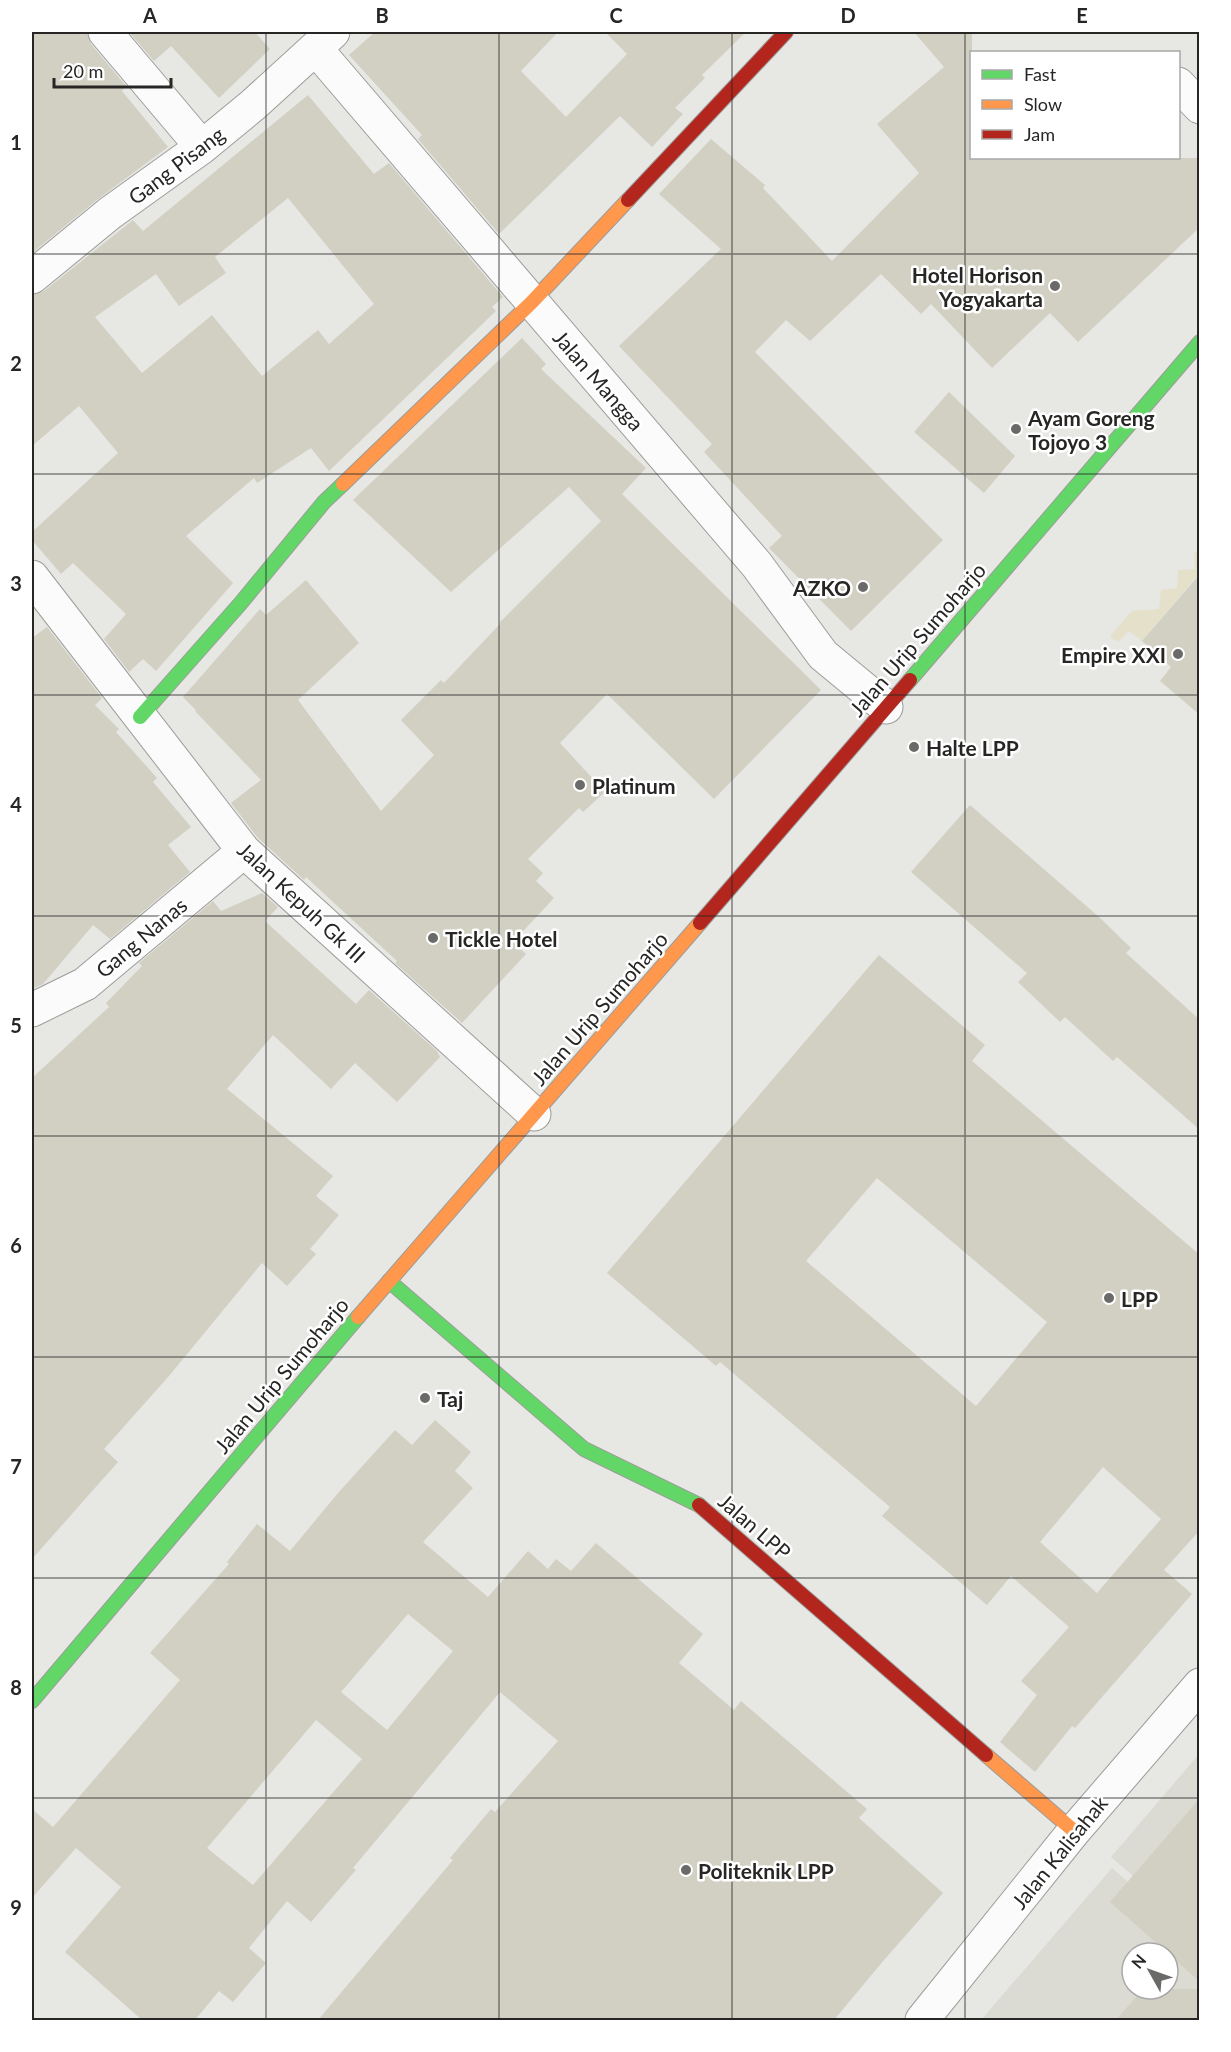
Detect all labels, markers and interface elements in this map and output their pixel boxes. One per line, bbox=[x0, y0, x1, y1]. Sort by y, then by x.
text: A bbox=[142, 3, 157, 27]
text: B bbox=[375, 3, 389, 27]
text: C bbox=[609, 3, 623, 27]
text: D bbox=[840, 3, 856, 27]
text: E bbox=[1076, 3, 1088, 27]
scale bar bbox=[54, 51, 171, 89]
legend bbox=[970, 51, 1180, 159]
text: 20 m bbox=[63, 60, 103, 82]
text: Fast bbox=[1024, 63, 1057, 85]
text: Slow bbox=[1024, 93, 1062, 115]
street label: Gang Pisang bbox=[123, 121, 229, 209]
text: Jam bbox=[1024, 123, 1055, 145]
text: 1 bbox=[10, 130, 22, 154]
place label: Hotel Horison Yogyakarta bbox=[912, 262, 1043, 311]
marker: Hotel Horison Yogyakarta bbox=[1048, 279, 1062, 293]
street label: Jalan Mangga bbox=[549, 325, 649, 435]
text: 2 bbox=[10, 351, 22, 375]
place label: Ayam Goreng Tojoyo 3 bbox=[1027, 405, 1155, 454]
marker: Ayam Goreng Tojoyo 3 bbox=[1009, 422, 1023, 436]
street label: Jalan Urip Sumoharjo bbox=[844, 557, 991, 721]
text: 3 bbox=[10, 571, 22, 595]
place label: AZKO bbox=[792, 575, 851, 600]
marker: AZKO bbox=[856, 580, 870, 594]
place label: Empire XXI bbox=[1061, 642, 1166, 667]
marker: Empire XXI bbox=[1171, 647, 1185, 661]
place label: Halte LPP bbox=[926, 735, 1019, 760]
marker: Halte LPP bbox=[907, 740, 921, 754]
place label: Platinum bbox=[592, 773, 676, 798]
marker: Platinum bbox=[573, 778, 587, 792]
text: 4 bbox=[10, 792, 22, 816]
street label: Jalan Kepuh Gk III bbox=[233, 837, 371, 967]
street label: Gang Nanas bbox=[90, 892, 192, 982]
place label: Tickle Hotel bbox=[445, 926, 558, 951]
street label: Jalan Urip Sumoharjo bbox=[526, 926, 673, 1090]
marker: Tickle Hotel bbox=[426, 931, 440, 945]
text: 5 bbox=[10, 1013, 22, 1037]
text: 6 bbox=[10, 1233, 22, 1257]
place label: LPP bbox=[1121, 1286, 1158, 1311]
marker: LPP bbox=[1102, 1291, 1116, 1305]
street label: Jalan Urip Sumoharjo bbox=[209, 1292, 353, 1458]
place label: Taj bbox=[437, 1386, 463, 1411]
marker: Taj bbox=[418, 1391, 432, 1405]
text: 7 bbox=[10, 1454, 22, 1478]
street label: Jalan LPP bbox=[714, 1488, 796, 1564]
text: 8 bbox=[10, 1675, 22, 1699]
street label: Jalan Kalisahak bbox=[1006, 1790, 1112, 1913]
place label: Politeknik LPP bbox=[698, 1858, 834, 1883]
marker: Politeknik LPP bbox=[679, 1863, 693, 1877]
text: 9 bbox=[10, 1895, 22, 1919]
north arrow bbox=[1120, 1941, 1180, 2001]
text: N bbox=[1127, 1950, 1149, 1972]

